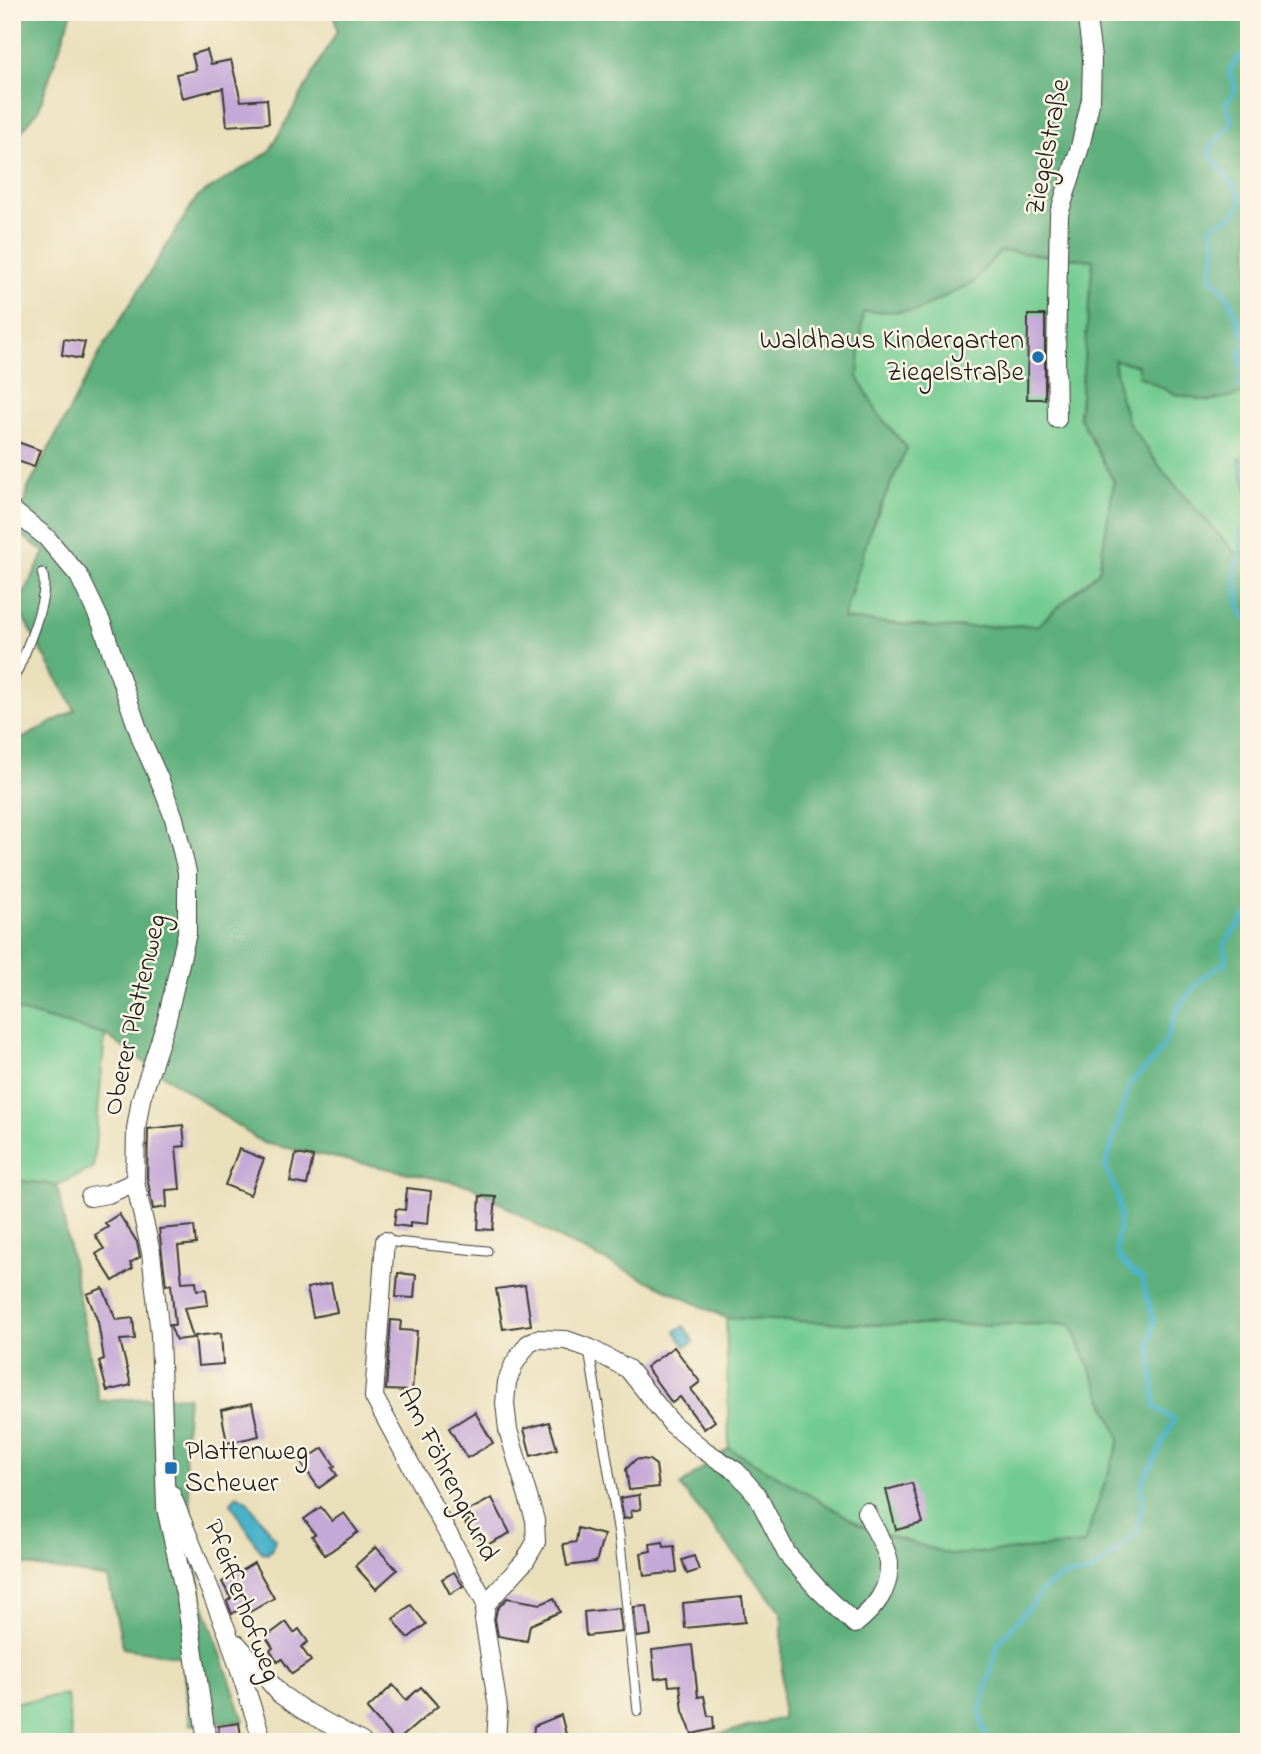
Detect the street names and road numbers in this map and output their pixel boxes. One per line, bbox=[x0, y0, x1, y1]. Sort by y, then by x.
street label: Ziegelstraße bbox=[1016, 75, 1082, 219]
street label: Oberer Plattenweg bbox=[93, 910, 179, 1120]
street label: Am Föhrengrund bbox=[386, 1381, 509, 1569]
street label: Pfeifferhofweg bbox=[191, 1514, 291, 1688]

